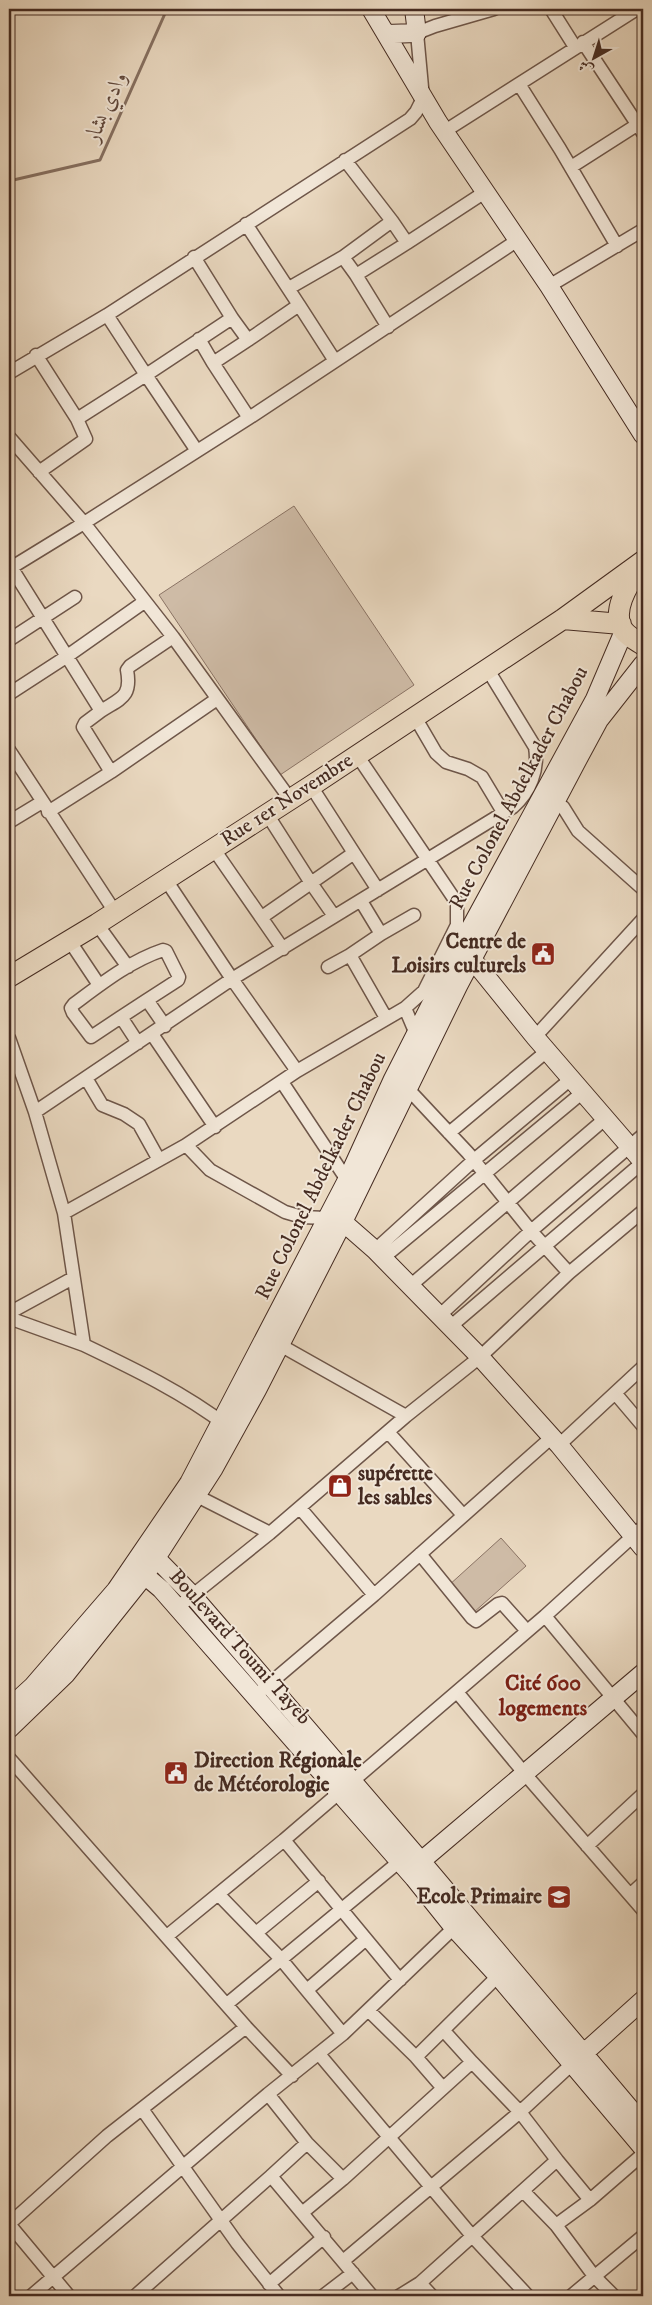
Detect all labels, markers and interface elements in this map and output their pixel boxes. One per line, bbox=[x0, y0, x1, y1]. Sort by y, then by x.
north arrow bbox=[570, 32, 620, 82]
text: ش bbox=[575, 56, 598, 79]
water label: وادي بشار bbox=[78, 67, 136, 150]
street label: Rue Colonel Abdelkader Chabou bbox=[444, 662, 594, 914]
street label: Rue 1er Novembre bbox=[216, 747, 358, 853]
place label: Centre de Loisirs culturels bbox=[391, 929, 526, 979]
public building icon: Centre de Loisirs culturels bbox=[530, 941, 556, 967]
street label: Rue Colonel Abdelkader Chabou bbox=[250, 1048, 392, 1304]
place label: supérette les sables bbox=[357, 1461, 433, 1511]
shop icon: supérette les sables bbox=[327, 1473, 353, 1499]
street label: Boulevard Toumi Tayeb bbox=[163, 1564, 317, 1730]
district label: Cité 600 logements bbox=[498, 1670, 588, 1722]
place label: Direction Régionale de Météorologie bbox=[194, 1748, 362, 1798]
public building icon: Direction Régionale de Météorologie bbox=[163, 1760, 189, 1786]
place label: Ecole Primaire bbox=[416, 1884, 542, 1910]
school or university icon: Ecole Primaire bbox=[546, 1884, 572, 1910]

